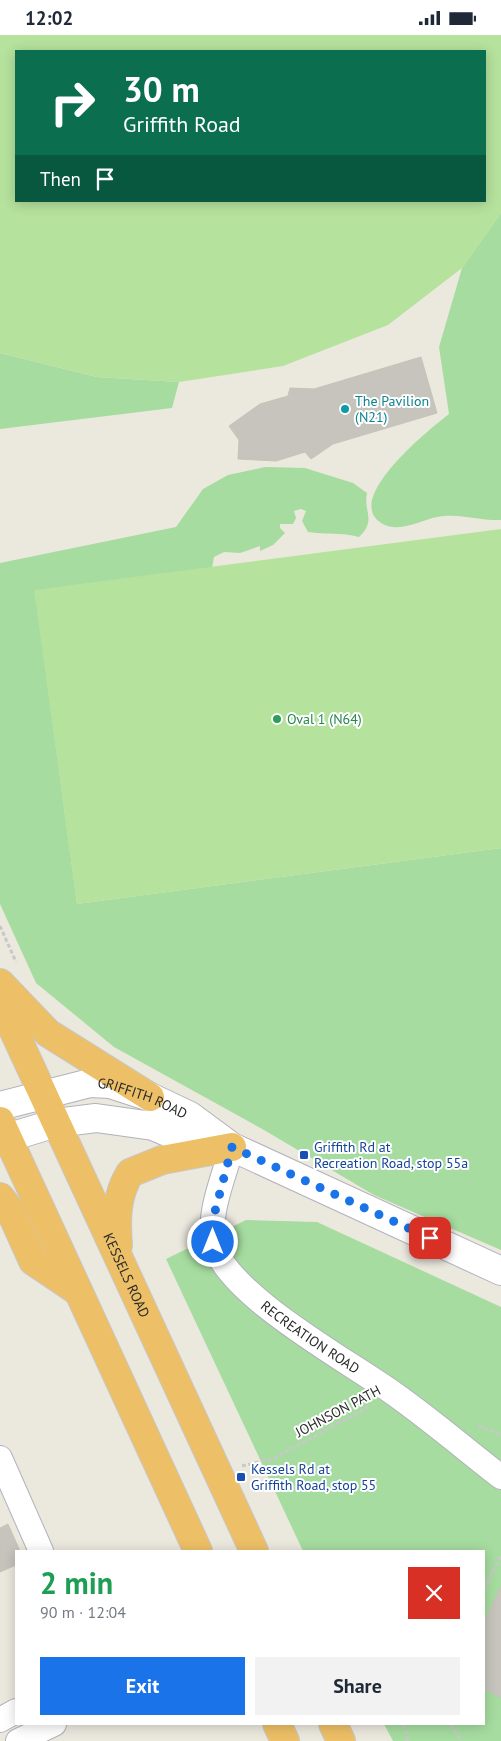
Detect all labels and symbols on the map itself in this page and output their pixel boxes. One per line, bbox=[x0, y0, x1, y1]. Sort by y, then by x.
place label: The Pavilion (N21) bbox=[355, 392, 429, 426]
marker: The Pavilion (N21) bbox=[339, 403, 351, 415]
place label: Oval 1 (N64) bbox=[287, 710, 362, 728]
marker: Oval 1 (N64) bbox=[271, 713, 283, 725]
street label: GRIFFITH ROAD bbox=[97, 1074, 190, 1122]
place label: Griffith Rd at Recreation Road, stop 55a bbox=[314, 1138, 468, 1172]
marker: Griffith Rd at Recreation Road, stop 55a bbox=[298, 1149, 310, 1161]
position arrow bbox=[186, 1215, 238, 1267]
pin bbox=[409, 1217, 451, 1259]
street label: KESSELS ROAD bbox=[99, 1230, 154, 1320]
street label: RECREATION ROAD bbox=[257, 1297, 363, 1378]
street label: JOHNSON PATH bbox=[291, 1381, 384, 1441]
place label: Kessels Rd at Griffith Road, stop 55 bbox=[251, 1460, 376, 1494]
marker: Kessels Rd at Griffith Road, stop 55 bbox=[235, 1471, 247, 1483]

